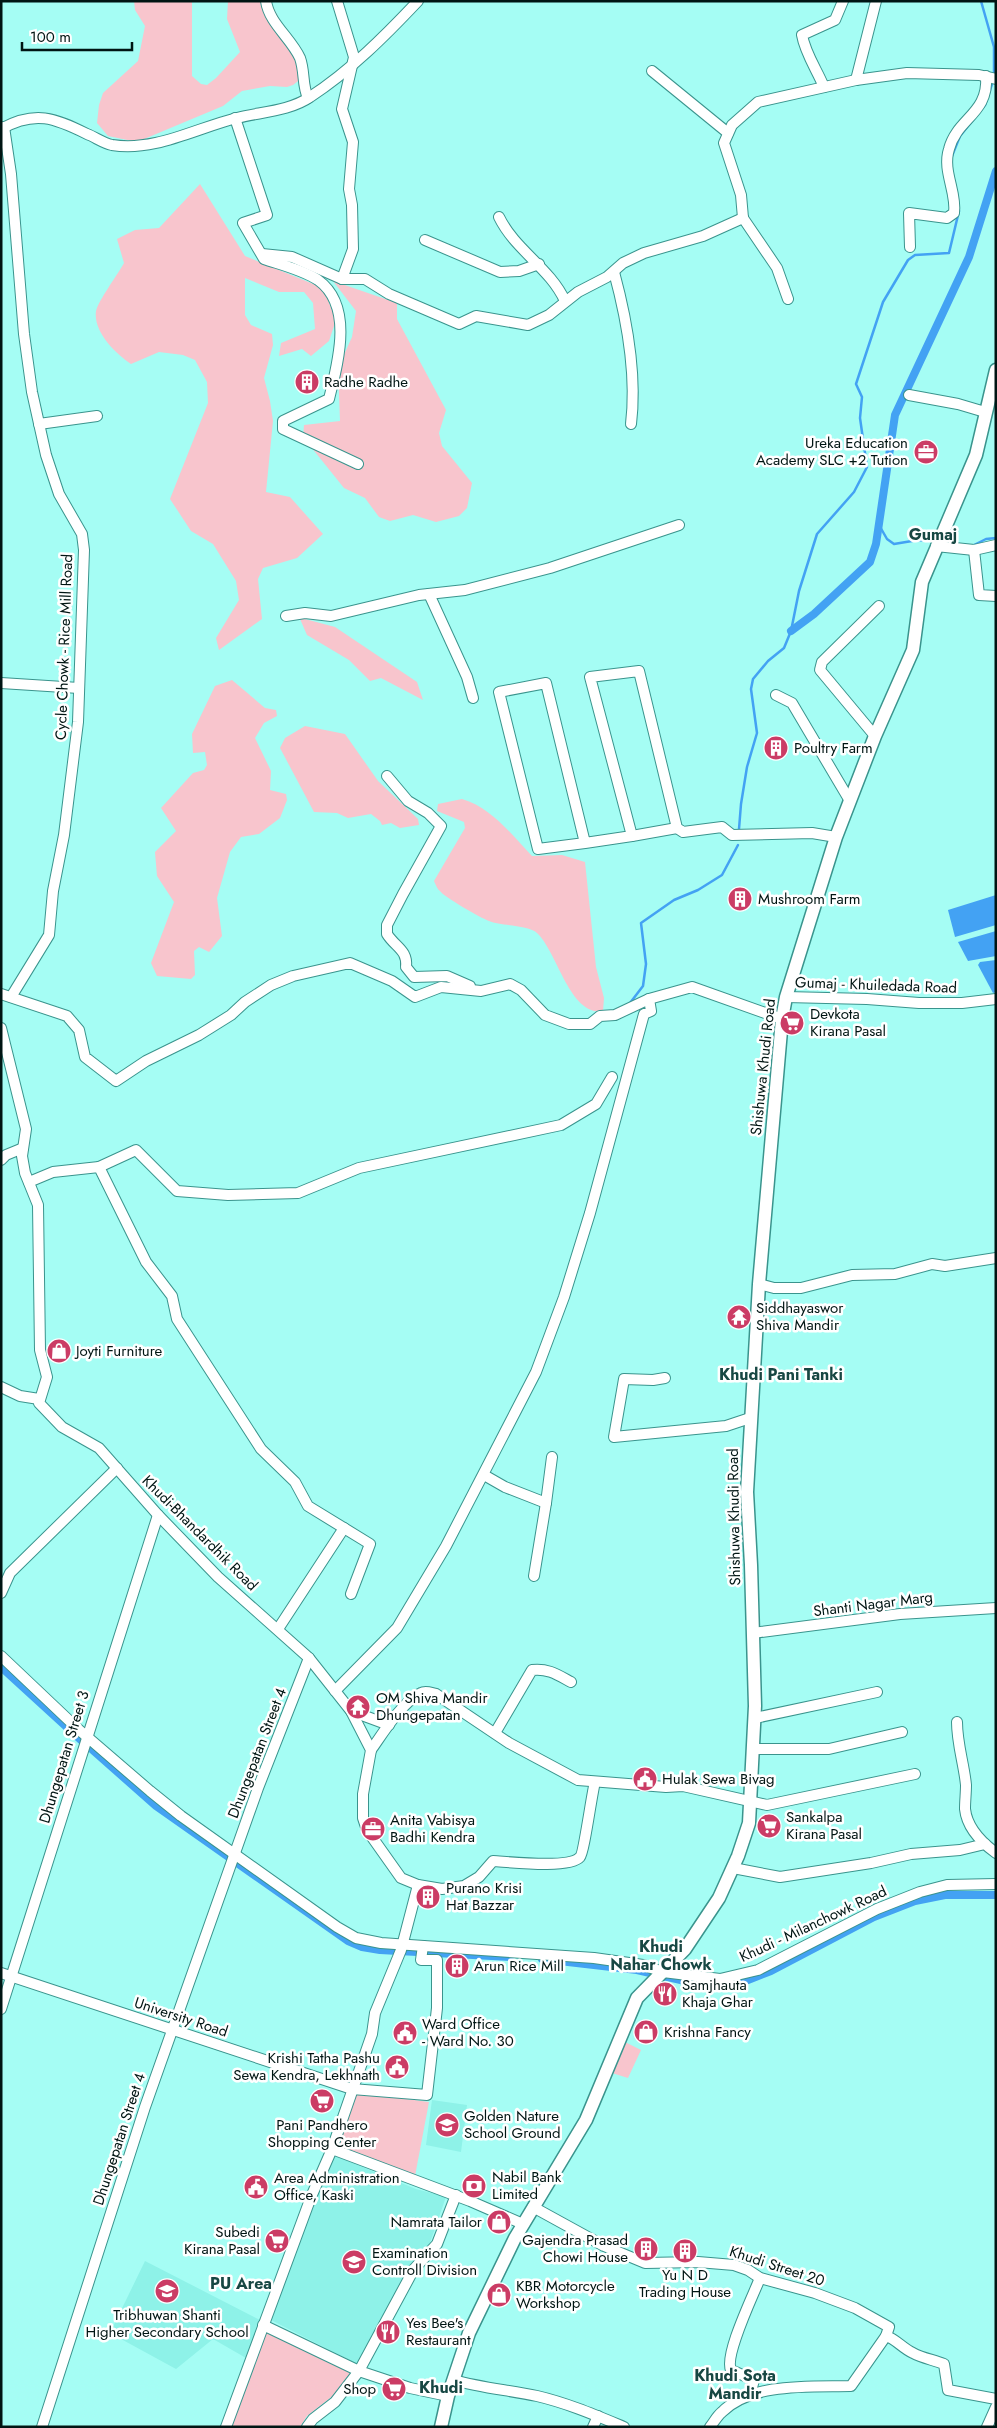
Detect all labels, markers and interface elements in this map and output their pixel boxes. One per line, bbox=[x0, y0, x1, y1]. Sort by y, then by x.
scale bar bbox=[22, 20, 132, 52]
text: 100 m bbox=[30, 26, 71, 48]
building icon: Radhe Radhe bbox=[294, 369, 320, 395]
place label: Radhe Radhe bbox=[324, 371, 408, 393]
place label: Ureka Education Academy SLC +2 Tution bbox=[756, 432, 908, 471]
office icon: Ureka Education Academy SLC +2 Tution bbox=[913, 439, 939, 465]
district label: Gumaj bbox=[909, 523, 957, 546]
street label: Cycle Chowk - Rice Mill Road bbox=[50, 554, 78, 740]
building icon: Poultry Farm bbox=[763, 735, 789, 761]
place label: Poultry Farm bbox=[794, 737, 873, 759]
building icon: Mushroom Farm bbox=[727, 886, 753, 912]
place label: Mushroom Farm bbox=[758, 888, 861, 910]
street label: Gumaj - Khuiledada Road bbox=[795, 971, 957, 999]
street label: Shishuwa Khudi Road bbox=[745, 998, 781, 1136]
place label: Devkota Kirana Pasal bbox=[810, 1003, 886, 1042]
supermarket icon: Devkota Kirana Pasal bbox=[779, 1010, 805, 1036]
place label: Siddhayaswor Shiva Mandir bbox=[756, 1297, 844, 1336]
temple icon: Siddhayaswor Shiva Mandir bbox=[726, 1304, 752, 1330]
shop icon: Joyti Furniture bbox=[46, 1338, 72, 1364]
place label: Joyti Furniture bbox=[74, 1340, 163, 1362]
district label: Khudi Pani Tanki bbox=[719, 1363, 843, 1386]
street label: Shishuwa Khudi Road bbox=[722, 1448, 746, 1586]
street label: Khudi-Bhandardhik Road bbox=[137, 1470, 263, 1596]
street label: Shanti Nagar Marg bbox=[812, 1586, 934, 1622]
street label: Dhungepatan Street 4 bbox=[222, 1684, 292, 1821]
place label: OM Shiva Mandir Dhungepatan bbox=[376, 1687, 489, 1726]
street label: Dhungepatan Street 3 bbox=[33, 1688, 95, 1826]
temple icon: OM Shiva Mandir Dhungepatan bbox=[345, 1694, 371, 1720]
public building icon: Hulak Sewa Bivag bbox=[632, 1766, 658, 1792]
place label: Hulak Sewa Bivag bbox=[662, 1768, 775, 1790]
place label: Sankalpa Kirana Pasal bbox=[786, 1806, 862, 1845]
place label: Anita Vabisya Badhi Kendra bbox=[390, 1809, 475, 1848]
supermarket icon: Sankalpa Kirana Pasal bbox=[756, 1813, 782, 1839]
office icon: Anita Vabisya Badhi Kendra bbox=[360, 1816, 386, 1842]
place label: Purano Krisi Hat Bazzar bbox=[446, 1877, 522, 1916]
street label: Khudi - Milanchowk Road bbox=[736, 1880, 890, 1968]
building icon: Purano Krisi Hat Bazzar bbox=[415, 1884, 441, 1910]
district label: Khudi Nahar Chowk bbox=[610, 1935, 712, 1976]
building icon: Arun Rice Mill bbox=[444, 1953, 470, 1979]
place label: Arun Rice Mill bbox=[474, 1955, 564, 1977]
place label: Samjhauta Khaja Ghar bbox=[682, 1974, 754, 2013]
restaurant icon: Samjhauta Khaja Ghar bbox=[652, 1981, 678, 2007]
street label: University Road bbox=[131, 1991, 231, 2043]
place label: Ward Office - Ward No. 30 bbox=[422, 2013, 514, 2052]
shop icon: Krishna Fancy bbox=[633, 2019, 659, 2045]
public building icon: Ward Office - Ward No. 30 bbox=[392, 2020, 418, 2046]
place label: Krishna Fancy bbox=[664, 2021, 751, 2043]
place label: Krishi Tatha Pashu Sewa Kendra, Lekhnath bbox=[233, 2047, 380, 2086]
public building icon: Krishi Tatha Pashu Sewa Kendra, Lekhnath bbox=[384, 2054, 410, 2080]
street label: Dhungepatan Street 4 bbox=[87, 2070, 151, 2208]
supermarket icon: Pani Pandhero Shopping Center bbox=[309, 2088, 335, 2114]
place label: Golden Nature School Ground bbox=[464, 2105, 561, 2144]
school or university icon: Golden Nature School Ground bbox=[434, 2112, 460, 2138]
place label: Pani Pandhero Shopping Center bbox=[268, 2114, 377, 2153]
place label: Nabil Bank Limited bbox=[492, 2166, 562, 2205]
place label: Area Administration Office, Kaski bbox=[274, 2167, 400, 2206]
bank icon: Nabil Bank Limited bbox=[461, 2173, 487, 2199]
public building icon: Area Administration Office, Kaski bbox=[243, 2174, 269, 2200]
shop icon: Namrata Tailor bbox=[486, 2209, 512, 2235]
place label: Namrata Tailor bbox=[390, 2211, 483, 2233]
place label: Subedi Kirana Pasal bbox=[184, 2221, 260, 2260]
supermarket icon: Subedi Kirana Pasal bbox=[264, 2228, 290, 2254]
place label: Gajendra Prasad Chowi House bbox=[522, 2229, 628, 2268]
building icon: Gajendra Prasad Chowi House bbox=[633, 2236, 659, 2262]
building icon: Yu N D Trading House bbox=[672, 2238, 698, 2264]
street label: Khudi Street 20 bbox=[727, 2240, 827, 2292]
place label: Examination Controll Division bbox=[372, 2242, 477, 2281]
school or university icon: Examination Controll Division bbox=[341, 2249, 367, 2275]
place label: Yu N D Trading House bbox=[639, 2264, 731, 2303]
district label: PU Area bbox=[210, 2272, 272, 2295]
place label: KBR Motorcycle Workshop bbox=[516, 2275, 615, 2314]
school or university icon: Tribhuwan Shanti Higher Secondary School bbox=[154, 2278, 180, 2304]
shop icon: KBR Motorcycle Workshop bbox=[486, 2282, 512, 2308]
place label: Tribhuwan Shanti Higher Secondary School bbox=[85, 2304, 249, 2343]
place label: Yes Bee's Restaurant bbox=[406, 2312, 471, 2351]
restaurant icon: Yes Bee's Restaurant bbox=[375, 2319, 401, 2345]
district label: Khudi Sota Mandir bbox=[694, 2364, 776, 2405]
supermarket icon: Shop bbox=[381, 2376, 407, 2402]
district label: Khudi bbox=[419, 2376, 463, 2399]
place label: Shop bbox=[343, 2378, 376, 2400]

